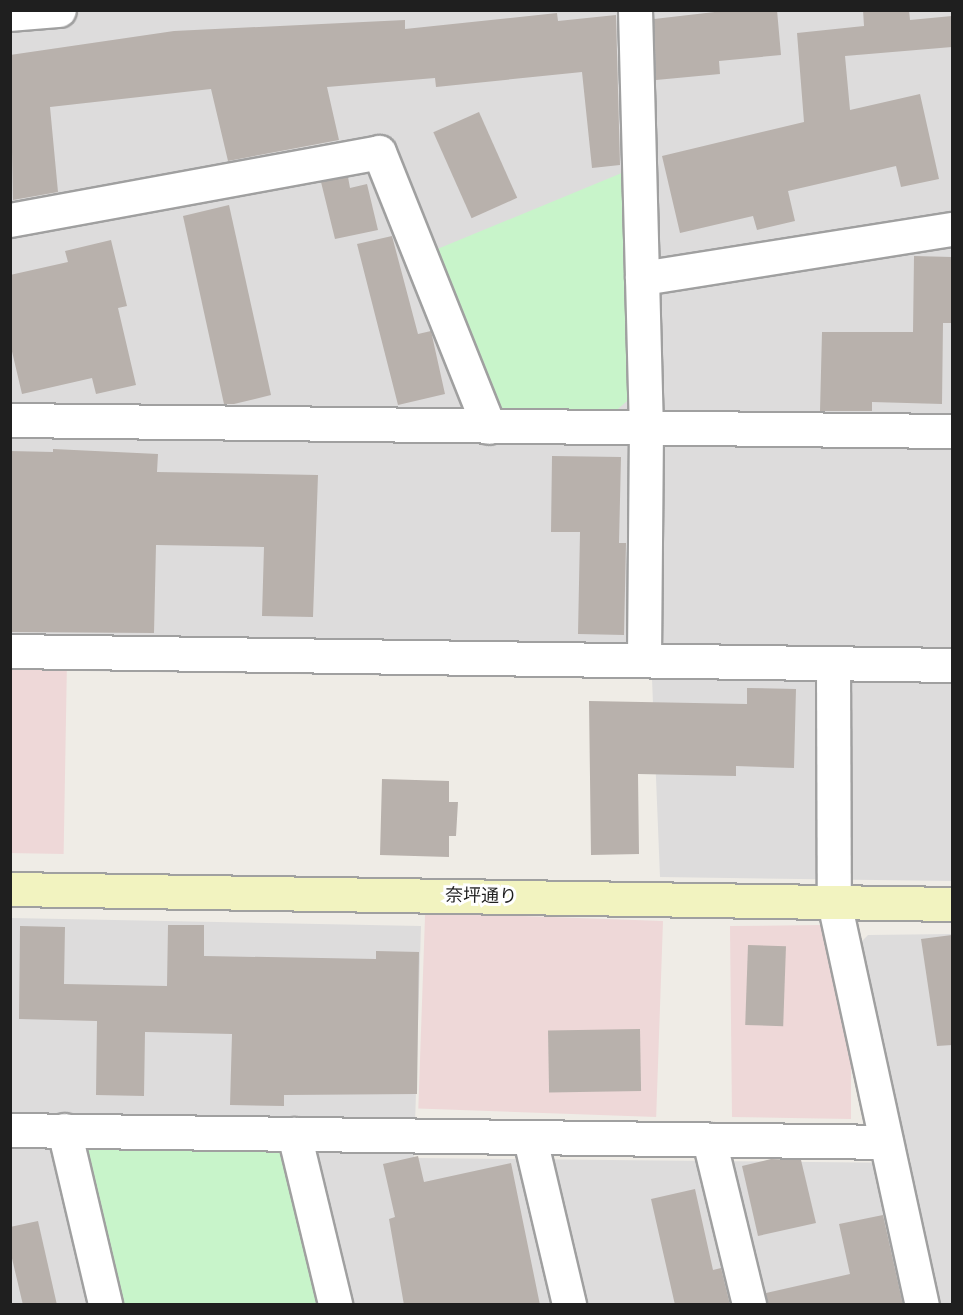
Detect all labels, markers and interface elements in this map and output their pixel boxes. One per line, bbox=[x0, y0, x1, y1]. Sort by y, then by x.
street label: 奈坪通り bbox=[445, 886, 517, 908]

